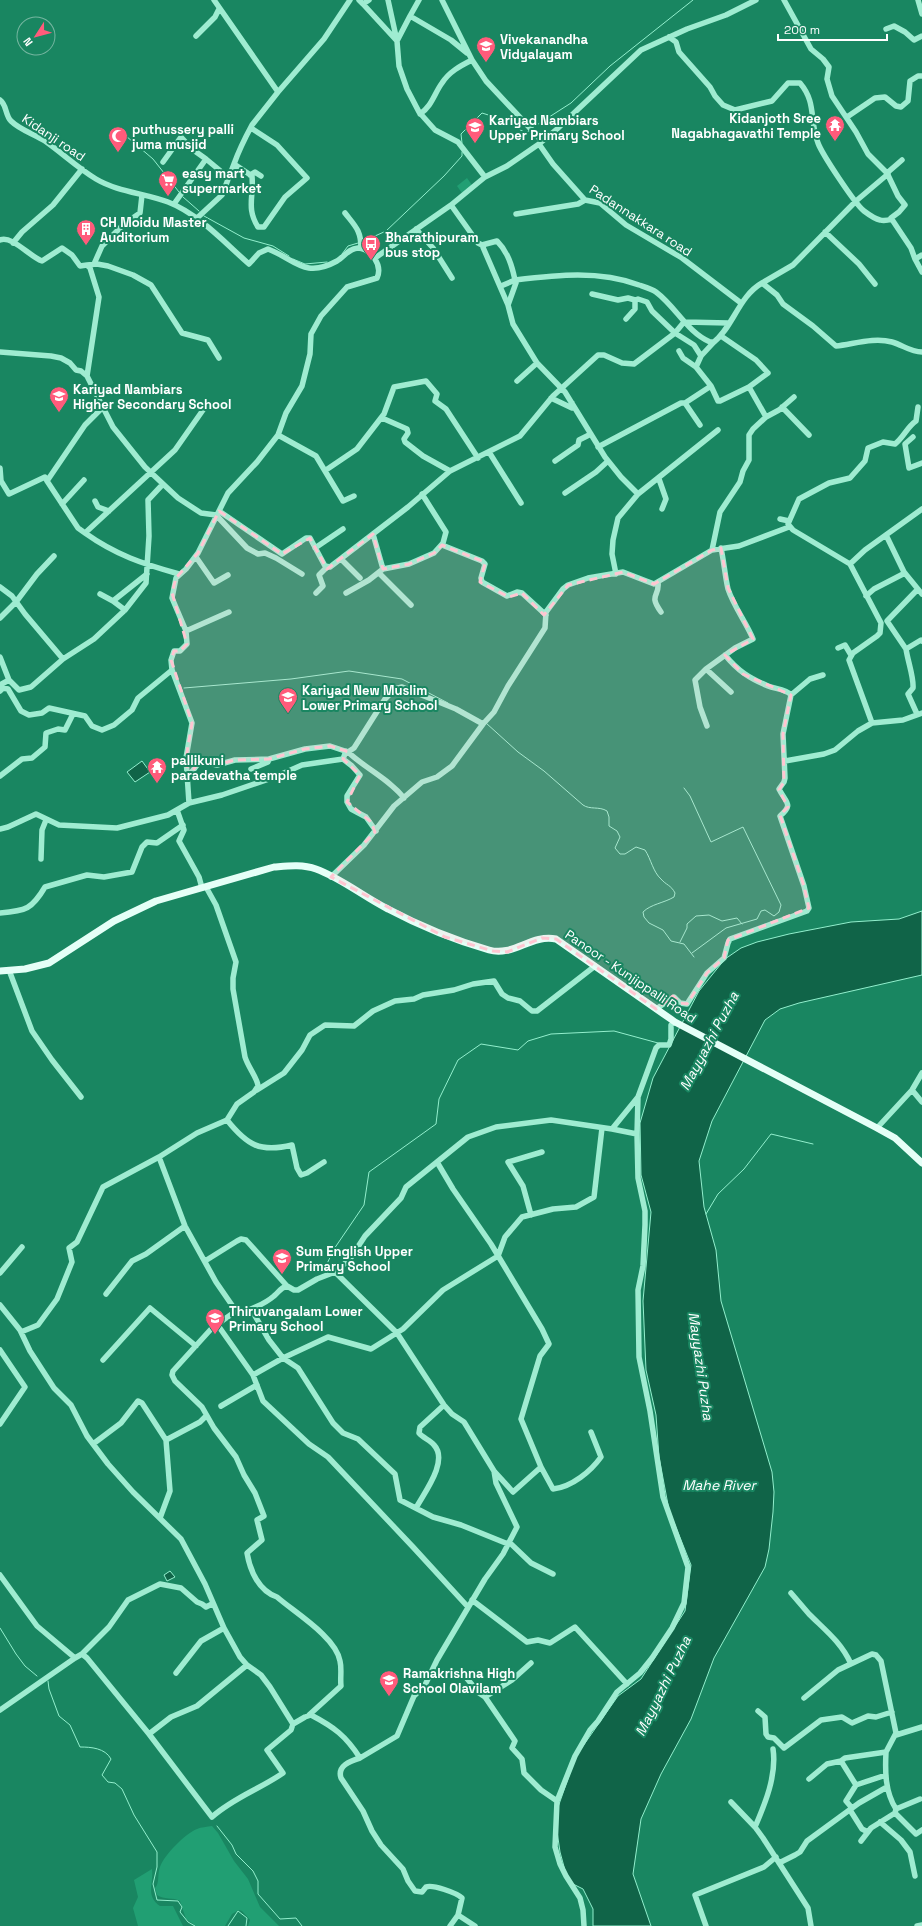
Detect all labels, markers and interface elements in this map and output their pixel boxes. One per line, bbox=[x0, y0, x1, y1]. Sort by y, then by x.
north arrow bbox=[16, 16, 56, 56]
scale bar bbox=[778, 16, 887, 42]
text: 200 m bbox=[784, 22, 820, 38]
place label: Vivekanandha Vidyalayam bbox=[500, 31, 588, 63]
text: N bbox=[20, 35, 36, 49]
school or university icon: Vivekanandha Vidyalayam bbox=[475, 35, 497, 63]
street label: Kidanji road bbox=[19, 110, 89, 165]
place label: Kidanjoth Sree Nagabhagavathi Temple bbox=[671, 110, 821, 142]
place label: Kariyad Nambiars Upper Primary School bbox=[489, 112, 625, 144]
temple icon: Kidanjoth Sree Nagabhagavathi Temple bbox=[824, 114, 846, 142]
school or university icon: Kariyad Nambiars Upper Primary School bbox=[464, 116, 486, 144]
place label: puthussery palli juma musjid bbox=[131, 121, 234, 153]
mosque icon: puthussery palli juma musjid bbox=[107, 125, 129, 153]
place label: easy mart supermarket bbox=[182, 165, 262, 197]
supermarket icon: easy mart supermarket bbox=[157, 169, 179, 197]
street label: Padannakkara road bbox=[586, 181, 695, 260]
place label: CH Moidu Master Auditorium bbox=[100, 214, 207, 246]
building icon: CH Moidu Master Auditorium bbox=[75, 218, 97, 246]
place label: Bharathipuram bus stop bbox=[385, 229, 479, 261]
bus stop icon: Bharathipuram bus stop bbox=[360, 233, 382, 261]
place label: Kariyad Nambiars Higher Secondary School bbox=[73, 381, 231, 413]
school or university icon: Kariyad Nambiars Higher Secondary School bbox=[48, 385, 70, 413]
place label: Kariyad New Muslim Lower Primary School bbox=[302, 682, 438, 714]
school or university icon: Kariyad New Muslim Lower Primary School bbox=[277, 686, 299, 714]
place label: pallikuni paradevatha temple bbox=[171, 752, 297, 784]
temple icon: pallikuni paradevatha temple bbox=[146, 756, 168, 784]
street label: Panoor - Kunjippalli Road bbox=[562, 926, 700, 1027]
water label: Mayyazhi Puzha bbox=[675, 988, 743, 1093]
place label: Sum English Upper Primary School bbox=[296, 1243, 413, 1275]
school or university icon: Sum English Upper Primary School bbox=[271, 1247, 293, 1275]
place label: Thiruvangalam Lower Primary School bbox=[229, 1303, 363, 1335]
school or university icon: Thiruvangalam Lower Primary School bbox=[204, 1307, 226, 1335]
water label: Mayyazhi Puzha bbox=[685, 1311, 718, 1422]
water label: Mahe River bbox=[682, 1476, 758, 1494]
water label: Mayyazhi Puzha bbox=[631, 1632, 695, 1739]
place label: Ramakrishna High School Olavilam bbox=[403, 1665, 515, 1697]
school or university icon: Ramakrishna High School Olavilam bbox=[378, 1669, 400, 1697]

